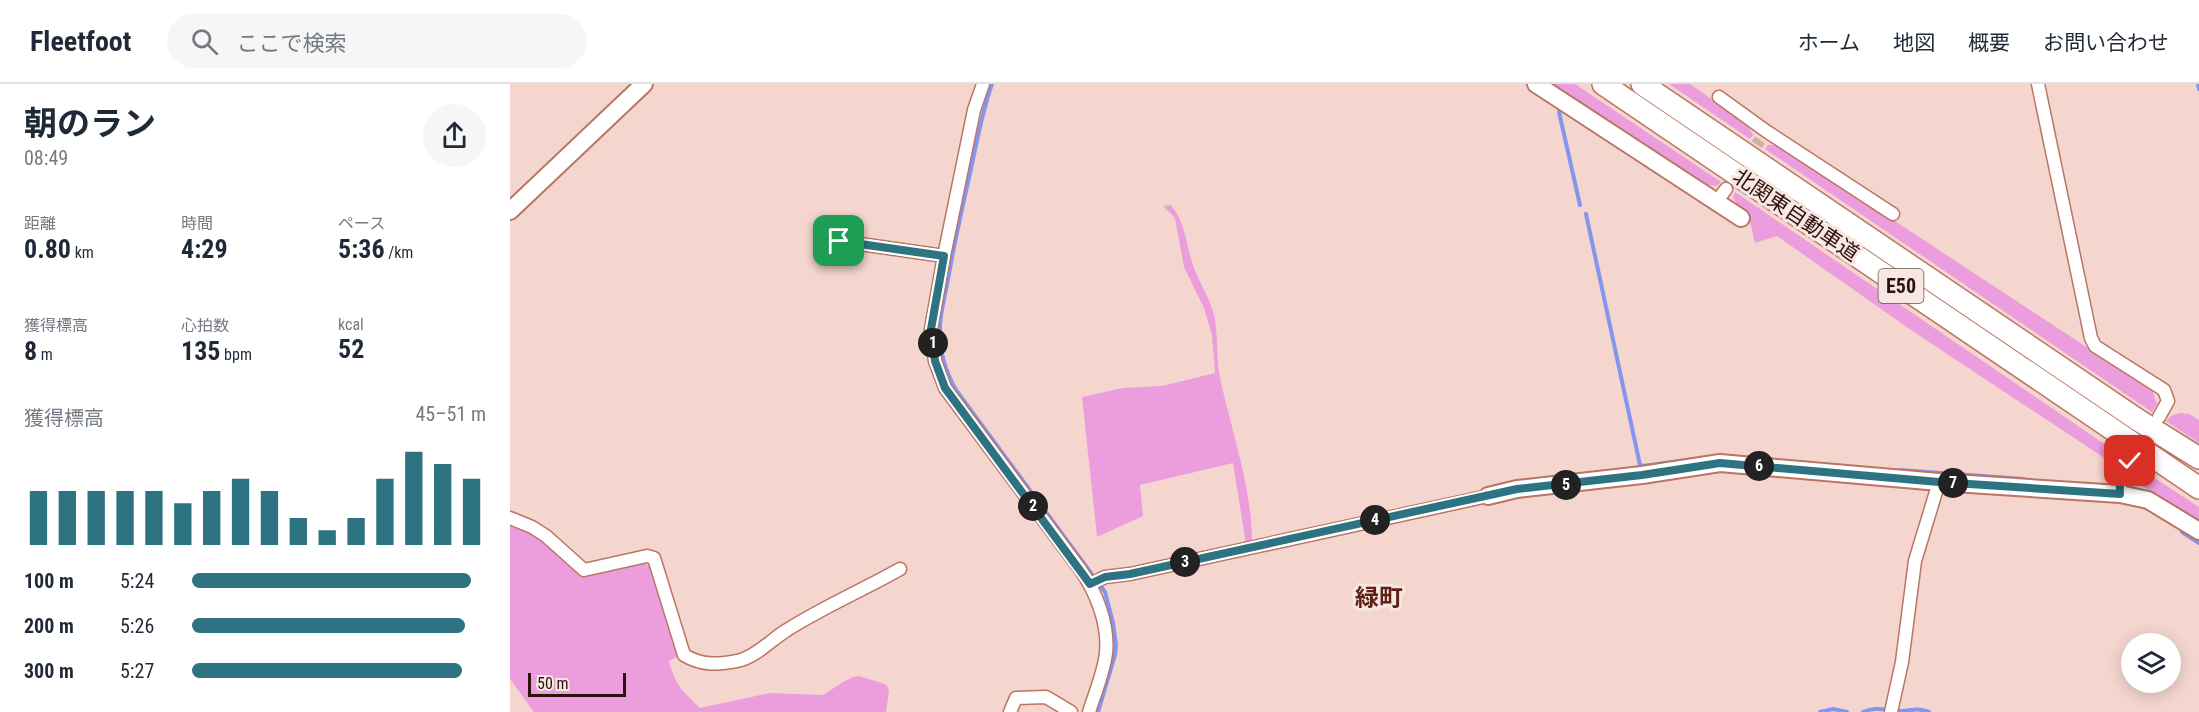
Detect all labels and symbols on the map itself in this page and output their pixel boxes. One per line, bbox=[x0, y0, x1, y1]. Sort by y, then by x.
street label: 北関東自動車道 bbox=[1728, 164, 1864, 266]
pin bbox=[813, 215, 864, 266]
road number: E50 bbox=[1878, 269, 1924, 303]
pin: 1 bbox=[918, 328, 948, 358]
pin bbox=[2104, 435, 2155, 486]
pin: 6 bbox=[1744, 451, 1774, 481]
pin: 7 bbox=[1938, 468, 1968, 498]
pin: 5 bbox=[1551, 470, 1581, 500]
pin: 2 bbox=[1018, 491, 1048, 521]
pin: 4 bbox=[1360, 505, 1390, 535]
pin: 3 bbox=[1170, 547, 1200, 577]
district label: 緑町 bbox=[1355, 584, 1403, 612]
scale bar bbox=[528, 670, 626, 698]

